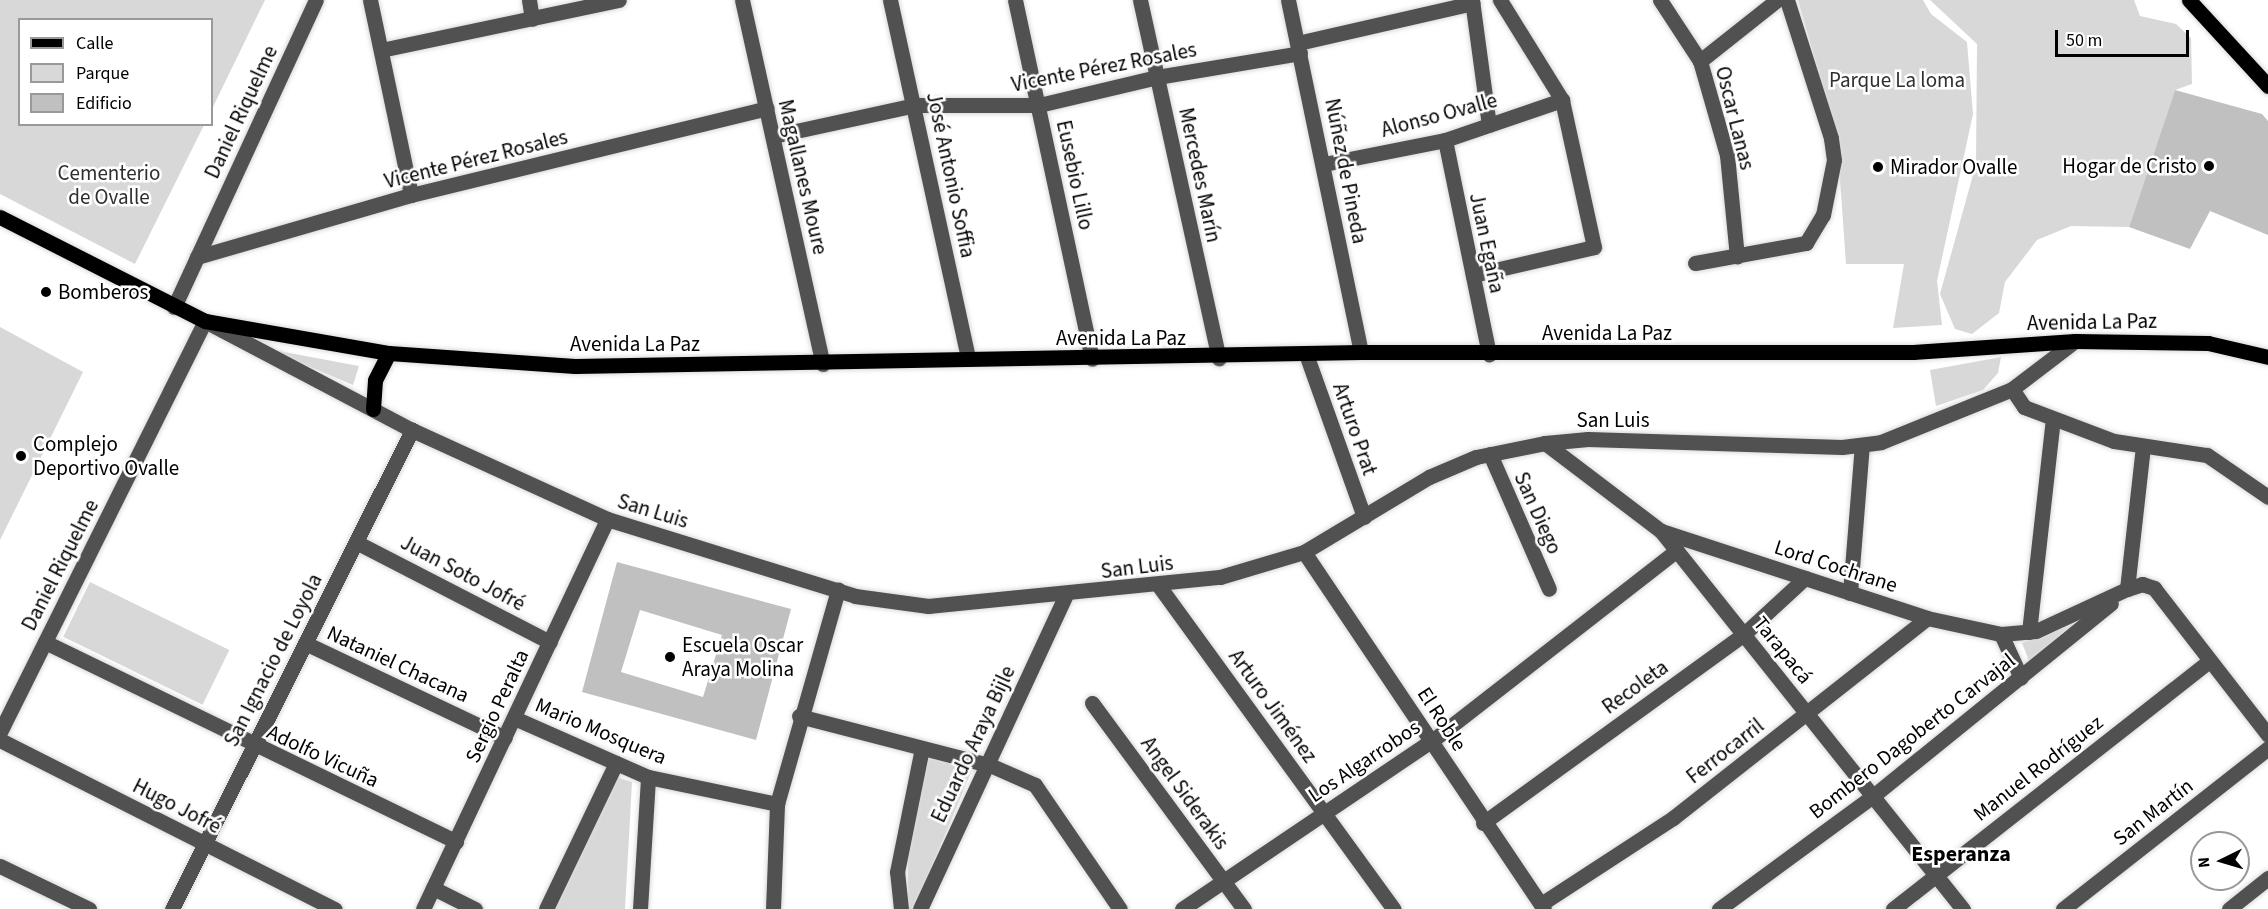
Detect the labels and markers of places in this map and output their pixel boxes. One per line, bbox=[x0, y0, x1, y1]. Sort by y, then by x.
place label: Hogar de Cristo bbox=[2062, 153, 2197, 179]
place label: Mirador Ovalle bbox=[1890, 154, 2017, 180]
marker: Hogar de Cristo bbox=[2202, 159, 2216, 173]
marker: Mirador Ovalle bbox=[1871, 160, 1885, 174]
place label: Bomberos bbox=[58, 279, 148, 305]
marker: Bomberos bbox=[39, 285, 53, 299]
place label: Complejo Deportivo Ovalle bbox=[33, 431, 179, 481]
marker: Complejo Deportivo Ovalle bbox=[14, 449, 28, 463]
place label: Escuela Oscar Araya Molina bbox=[682, 632, 803, 682]
marker: Escuela Oscar Araya Molina bbox=[663, 650, 677, 664]

